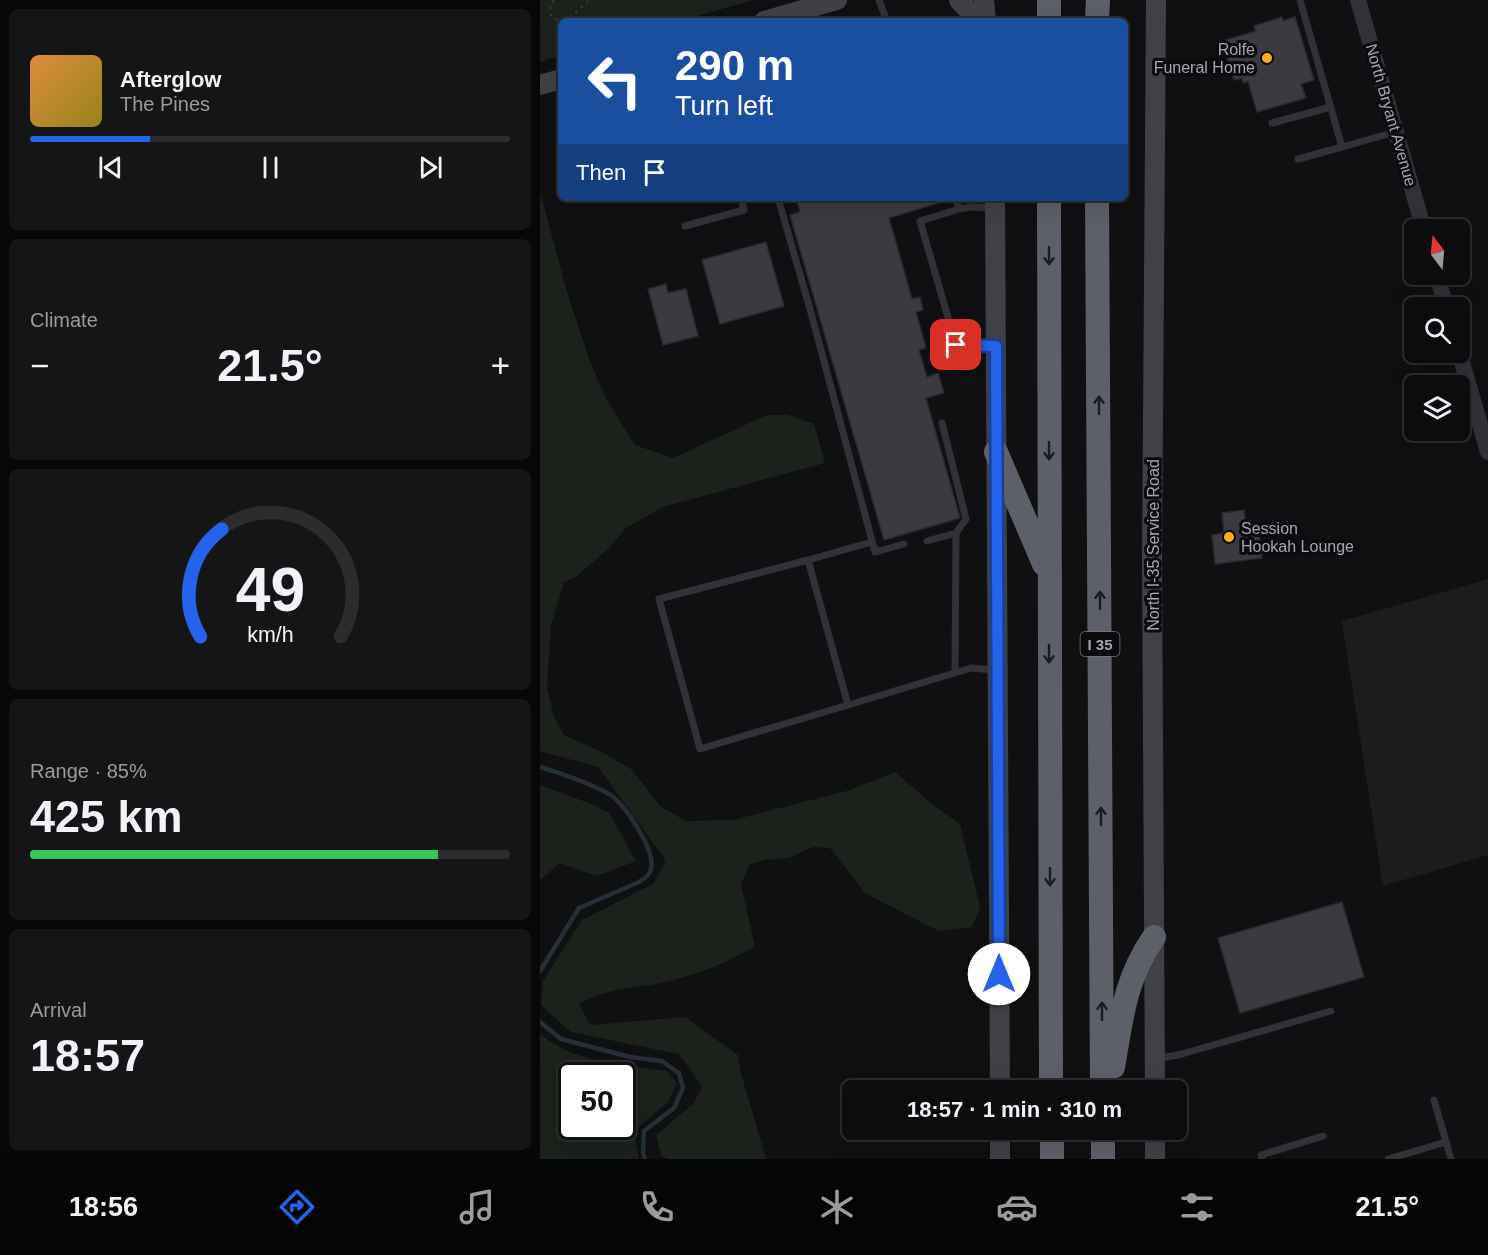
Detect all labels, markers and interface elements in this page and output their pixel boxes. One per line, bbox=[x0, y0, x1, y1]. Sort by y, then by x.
place label: Rolfe Funeral Home bbox=[1154, 41, 1255, 76]
icon: left bbox=[576, 42, 654, 120]
text: 290 m bbox=[675, 42, 794, 89]
street label: North Bryant Avenue bbox=[1363, 42, 1420, 188]
marker: Rolfe Funeral Home bbox=[1260, 51, 1274, 65]
text: Afterglow bbox=[120, 67, 221, 92]
text: Turn left bbox=[675, 91, 773, 121]
text: The Pines bbox=[120, 93, 210, 115]
icon: previous bbox=[94, 151, 127, 184]
icon: pause bbox=[254, 151, 287, 184]
icon: next bbox=[414, 151, 447, 184]
icon: arrive bbox=[638, 156, 671, 189]
text: Then bbox=[576, 160, 626, 185]
north arrow bbox=[1404, 219, 1470, 285]
map controls bbox=[1404, 219, 1470, 441]
one-way arrow bbox=[1043, 246, 1055, 266]
button: search bbox=[1404, 297, 1470, 363]
text: Climate bbox=[30, 309, 98, 331]
pin bbox=[930, 319, 981, 370]
icon: arrive bbox=[939, 328, 972, 361]
text: 21.5° bbox=[217, 340, 323, 391]
text: − bbox=[30, 347, 49, 384]
text: + bbox=[491, 347, 510, 384]
button: layers bbox=[1404, 375, 1470, 441]
one-way arrow bbox=[1093, 396, 1104, 416]
one-way arrow bbox=[1043, 441, 1055, 461]
street label: North I-35 Service Road bbox=[1145, 459, 1162, 631]
place label: Session Hookah Lounge bbox=[1241, 520, 1354, 555]
marker: Session Hookah Lounge bbox=[1222, 530, 1236, 544]
text: 49 bbox=[235, 555, 305, 624]
one-way arrow bbox=[1094, 591, 1106, 611]
text: km/h bbox=[247, 623, 293, 647]
road number: I 35 bbox=[1080, 632, 1120, 656]
one-way arrow bbox=[1043, 643, 1055, 663]
text: Range · 85% bbox=[30, 760, 147, 782]
text: 425 km bbox=[30, 791, 183, 842]
one-way arrow bbox=[1095, 807, 1107, 827]
one-way arrow bbox=[1044, 867, 1056, 887]
position arrow bbox=[967, 942, 1031, 1006]
text: Arrival bbox=[30, 999, 87, 1021]
one-way arrow bbox=[1096, 1002, 1108, 1022]
text: 18:57 bbox=[30, 1030, 145, 1081]
speed limit sign: 50 bbox=[558, 1062, 636, 1140]
text: 18:57 · 1 min · 310 m bbox=[907, 1097, 1122, 1122]
icon: directions bbox=[276, 1186, 318, 1228]
icon: music bbox=[456, 1186, 498, 1228]
icon: phone bbox=[636, 1186, 678, 1228]
icon: climate bbox=[816, 1186, 858, 1228]
icon: car bbox=[996, 1186, 1038, 1228]
icon: filters bbox=[1176, 1186, 1218, 1228]
text: 18:56 bbox=[69, 1192, 138, 1222]
text: 21.5° bbox=[1356, 1192, 1419, 1222]

